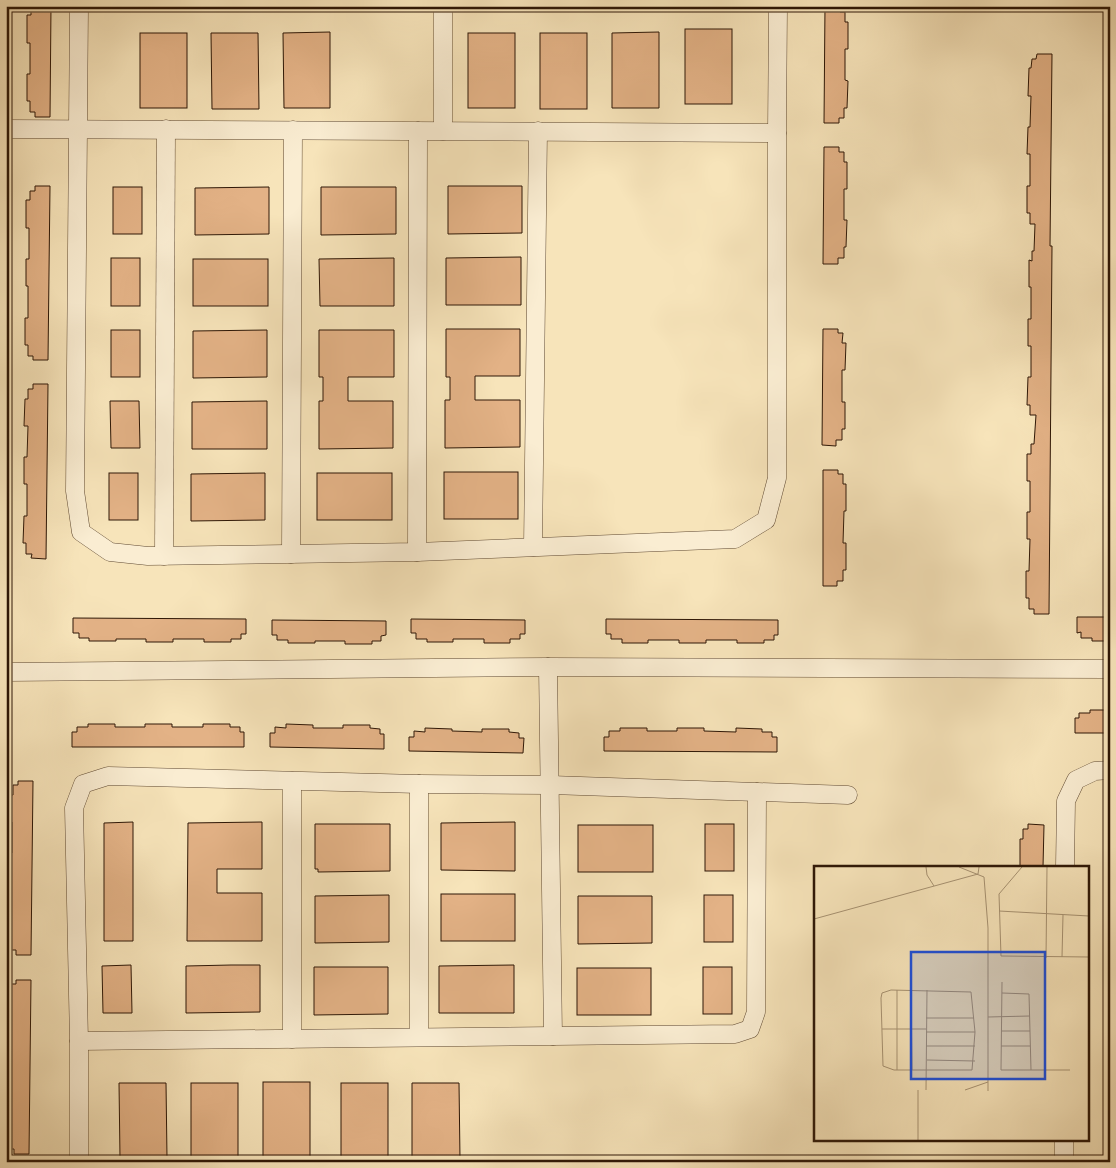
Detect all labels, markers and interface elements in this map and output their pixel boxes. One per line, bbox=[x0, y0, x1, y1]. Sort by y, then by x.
inset map bbox=[814, 866, 1088, 1140]

